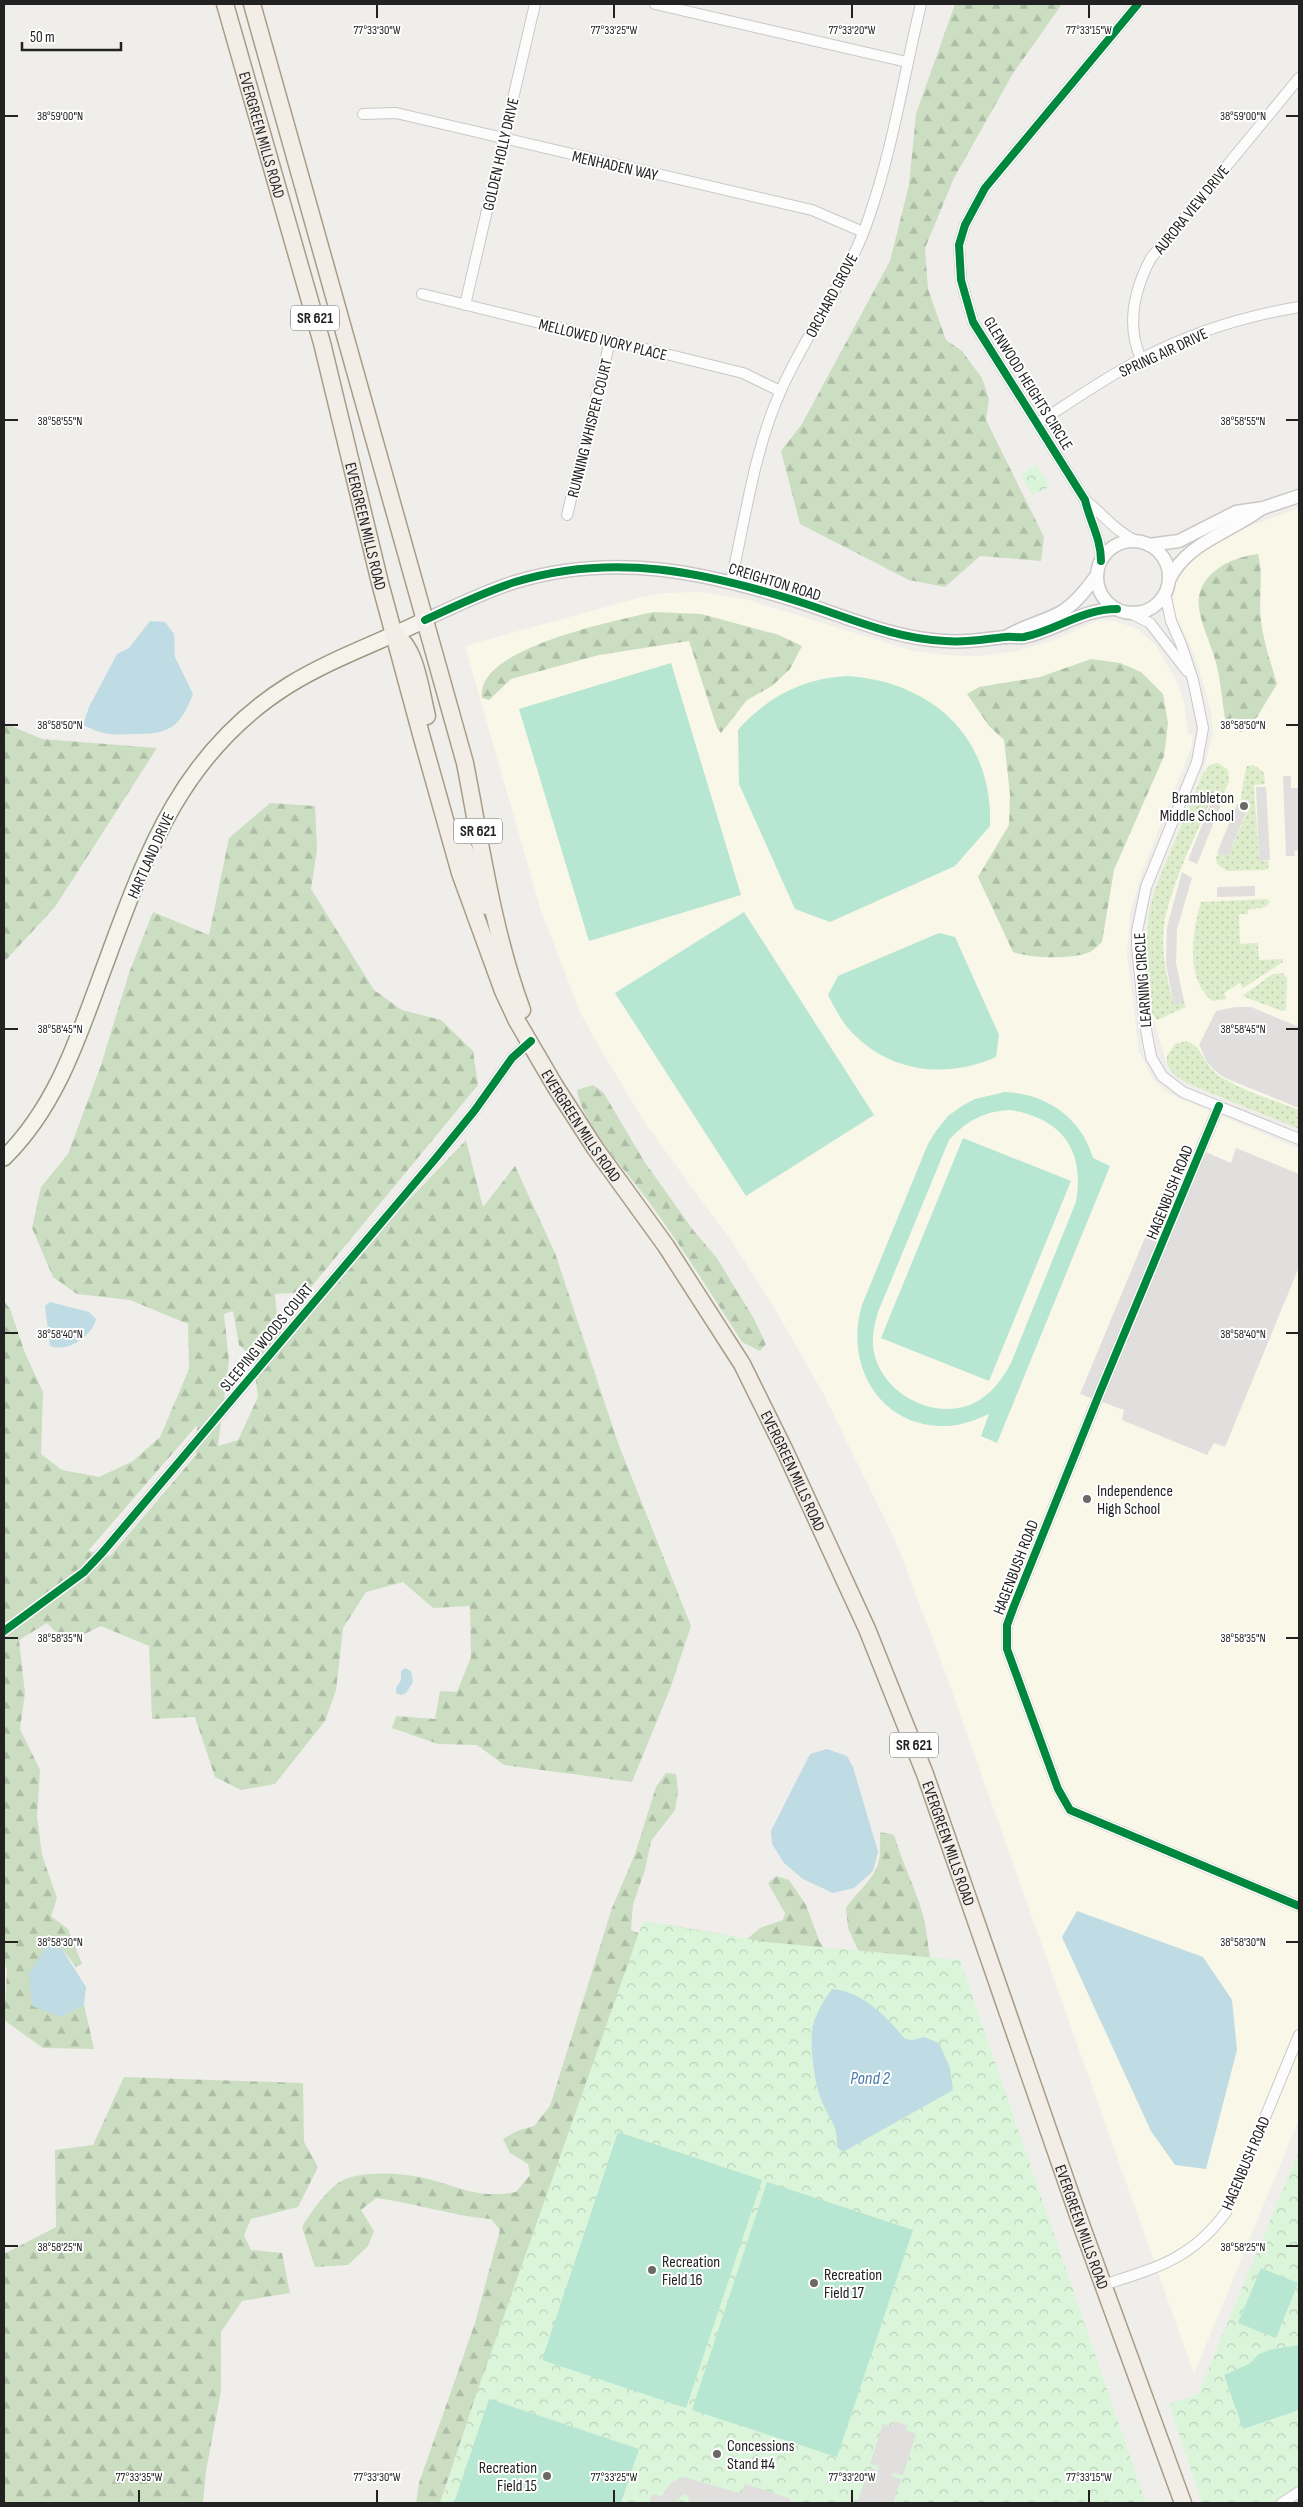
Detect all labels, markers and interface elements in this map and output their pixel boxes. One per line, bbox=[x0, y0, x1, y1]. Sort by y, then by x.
scale bar bbox=[22, 20, 121, 52]
text: 77°33'30"W bbox=[353, 23, 401, 38]
text: 77°33'25"W bbox=[591, 23, 637, 38]
text: 77°33'20"W bbox=[828, 23, 876, 38]
text: 77°33'15"W bbox=[1066, 23, 1112, 38]
text: 50 m bbox=[30, 28, 55, 47]
street label: EVERGREEN MILLS ROAD bbox=[234, 70, 288, 201]
street label: GOLDEN HOLLY DRIVE bbox=[479, 96, 524, 213]
text: 38°59'00"N bbox=[37, 109, 83, 124]
text: 38°59'00"N bbox=[1220, 109, 1266, 124]
street label: MENHADEN WAY bbox=[570, 147, 660, 186]
street label: AURORA VIEW DRIVE bbox=[1150, 162, 1234, 259]
street label: ORCHARD GROVE bbox=[802, 250, 862, 341]
road number: SR 621 bbox=[291, 306, 339, 330]
street label: GLENWOOD HEIGHTS CIRCLE bbox=[979, 314, 1076, 454]
street label: MELLOWED IVORY PLACE bbox=[537, 315, 669, 366]
street label: SPRING AIR DRIVE bbox=[1116, 325, 1211, 382]
street label: RUNNING WHISPER COURT bbox=[564, 356, 617, 500]
text: 38°58'55"N bbox=[38, 414, 82, 429]
text: 38°58'55"N bbox=[1221, 414, 1265, 429]
street label: EVERGREEN MILLS ROAD bbox=[340, 461, 390, 593]
street label: CREIGHTON ROAD bbox=[726, 559, 823, 606]
text: 38°58'50"N bbox=[37, 718, 83, 733]
text: 38°58'50"N bbox=[1220, 718, 1266, 733]
place label: Brambleton Middle School bbox=[1160, 789, 1234, 826]
marker: Brambleton Middle School bbox=[1238, 800, 1250, 812]
street label: HARTLAND DRIVE bbox=[124, 810, 179, 902]
road number: SR 621 bbox=[454, 818, 502, 844]
street label: LEARNING CIRCLE bbox=[1131, 932, 1156, 1028]
text: 38°58'45"N bbox=[37, 1022, 83, 1037]
text: 38°58'45"N bbox=[1220, 1022, 1266, 1037]
street label: EVERGREEN MILLS ROAD bbox=[537, 1067, 625, 1186]
street label: HAGENBUSH ROAD bbox=[1143, 1143, 1198, 1242]
street label: SLEEPING WOODS COURT bbox=[216, 1280, 318, 1396]
text: 38°58'40"N bbox=[37, 1327, 83, 1342]
text: 38°58'40"N bbox=[1220, 1327, 1266, 1342]
street label: EVERGREEN MILLS ROAD bbox=[756, 1408, 829, 1535]
place label: Independence High School bbox=[1097, 1482, 1173, 1519]
marker: Independence High School bbox=[1081, 1493, 1093, 1505]
street label: HAGENBUSH ROAD bbox=[990, 1517, 1043, 1618]
text: 38°58'35"N bbox=[37, 1631, 83, 1646]
text: 38°58'35"N bbox=[1220, 1631, 1266, 1646]
road number: SR 621 bbox=[890, 1732, 938, 1758]
street label: EVERGREEN MILLS ROAD bbox=[917, 1779, 978, 1909]
text: 38°58'30"N bbox=[37, 1935, 83, 1950]
text: 38°58'30"N bbox=[1220, 1935, 1266, 1950]
water label: Pond 2 bbox=[850, 2068, 891, 2089]
street label: HAGENBUSH ROAD bbox=[1218, 2114, 1275, 2213]
street label: EVERGREEN MILLS ROAD bbox=[1050, 2162, 1112, 2292]
text: 38°58'25"N bbox=[38, 2240, 82, 2255]
text: 38°58'25"N bbox=[1221, 2240, 1265, 2255]
place label: Recreation Field 16 bbox=[662, 2253, 720, 2290]
marker: Recreation Field 16 bbox=[646, 2264, 658, 2276]
place label: Recreation Field 17 bbox=[824, 2266, 882, 2303]
marker: Recreation Field 17 bbox=[808, 2277, 820, 2289]
place label: Concessions Stand #4 bbox=[727, 2437, 795, 2474]
marker: Concessions Stand #4 bbox=[711, 2448, 723, 2460]
place label: Recreation Field 15 bbox=[479, 2459, 537, 2496]
text: 77°33'35"W bbox=[116, 2470, 163, 2485]
text: 77°33'30"W bbox=[353, 2470, 401, 2485]
marker: Recreation Field 15 bbox=[541, 2470, 553, 2482]
text: 77°33'25"W bbox=[591, 2470, 637, 2485]
text: 77°33'20"W bbox=[828, 2470, 876, 2485]
text: 77°33'15"W bbox=[1066, 2470, 1112, 2485]

